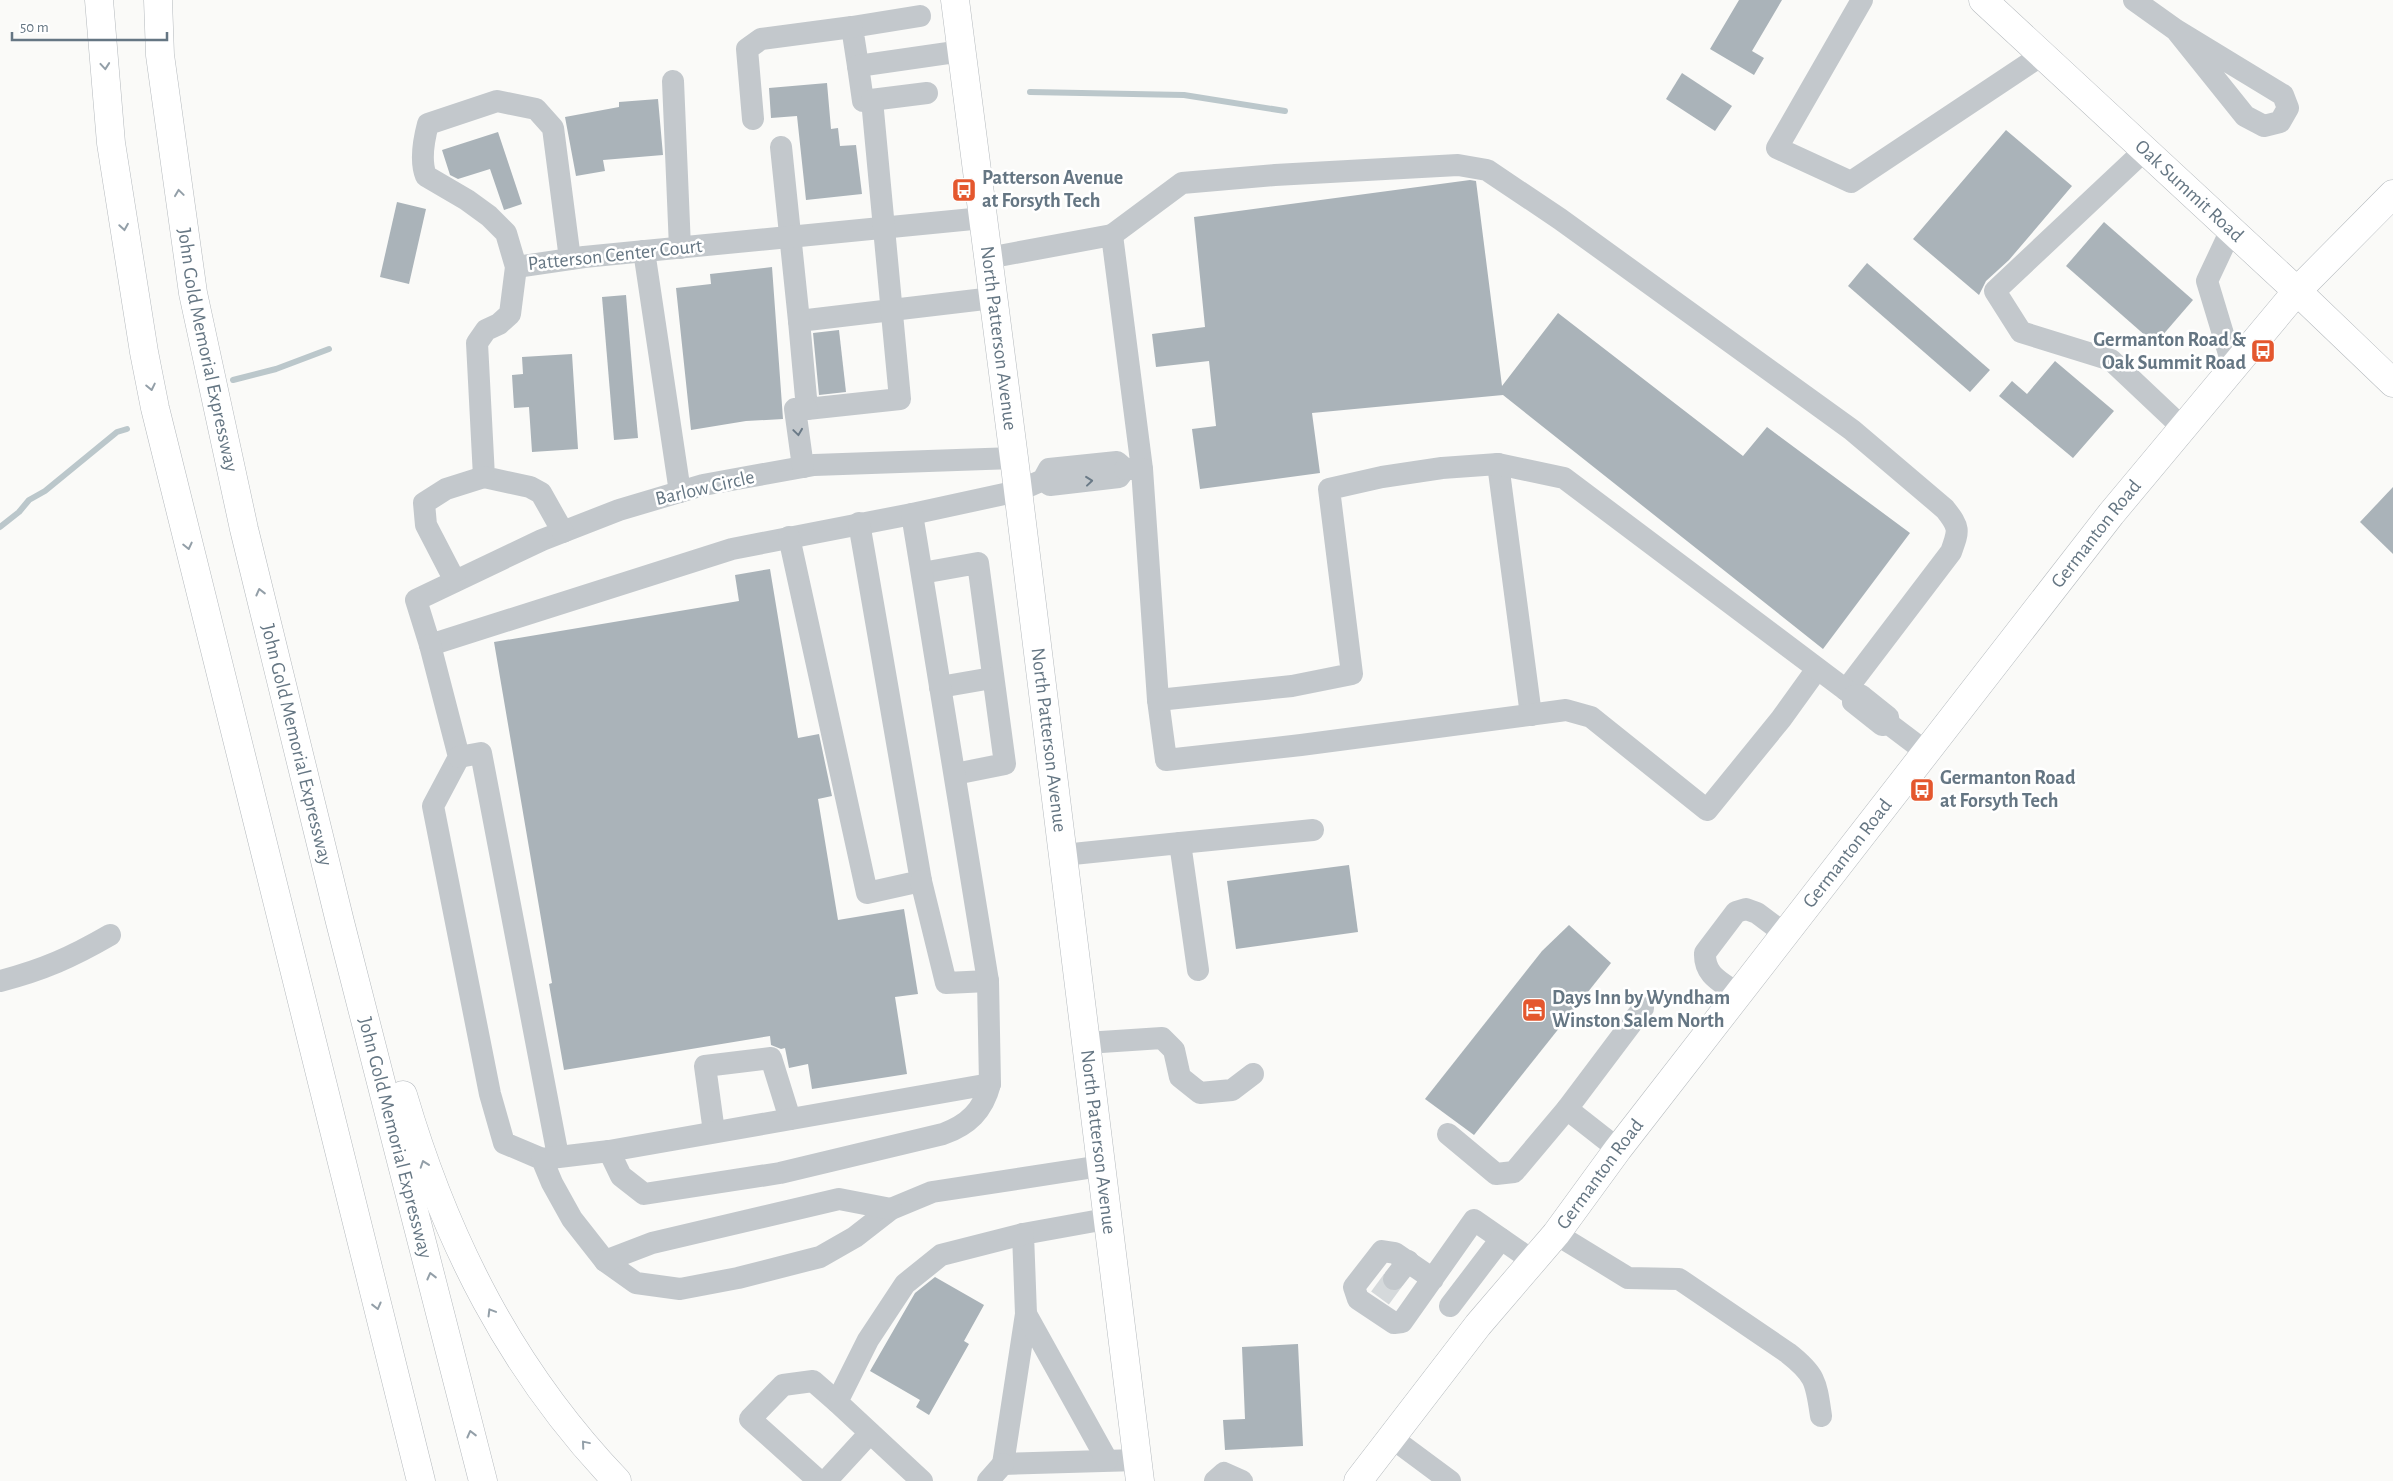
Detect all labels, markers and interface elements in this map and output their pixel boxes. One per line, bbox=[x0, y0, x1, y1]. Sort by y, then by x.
scale bar bbox=[12, 10, 168, 42]
text: 50 m bbox=[20, 20, 49, 35]
one-way arrow bbox=[99, 62, 110, 70]
street label: Oak Summit Road bbox=[2131, 136, 2247, 246]
place label: Patterson Avenue at Forsyth Tech bbox=[982, 168, 1123, 211]
bus stop icon: Patterson Avenue at Forsyth Tech bbox=[951, 177, 977, 203]
one-way arrow bbox=[174, 189, 185, 197]
one-way arrow bbox=[118, 224, 129, 232]
street label: John Gold Memorial Expressway bbox=[174, 227, 241, 474]
street label: Patterson Center Court bbox=[527, 236, 704, 274]
street label: North Patterson Avenue bbox=[977, 245, 1020, 432]
place label: Germanton Road & Oak Summit Road bbox=[2093, 330, 2247, 373]
bus stop icon: Germanton Road & Oak Summit Road bbox=[2250, 338, 2276, 364]
one-way arrow bbox=[145, 383, 156, 392]
one-way arrow bbox=[792, 428, 803, 436]
street label: Barlow Circle bbox=[654, 467, 756, 509]
one-way arrow bbox=[1086, 476, 1094, 487]
street label: Germanton Road bbox=[2047, 476, 2145, 592]
one-way arrow bbox=[182, 541, 193, 550]
one-way arrow bbox=[255, 588, 266, 597]
street label: John Gold Memorial Expressway bbox=[258, 622, 336, 868]
street label: North Patterson Avenue bbox=[1027, 647, 1070, 834]
place label: Germanton Road at Forsyth Tech bbox=[1940, 768, 2076, 811]
bus stop icon: Germanton Road at Forsyth Tech bbox=[1909, 777, 1935, 803]
street label: Germanton Road bbox=[1799, 795, 1896, 912]
place label: Days Inn by Wyndham Winston Salem North bbox=[1552, 988, 1730, 1031]
hotel icon: Days Inn by Wyndham Winston Salem North bbox=[1521, 997, 1547, 1023]
street label: John Gold Memorial Expressway bbox=[355, 1015, 436, 1261]
street label: North Patterson Avenue bbox=[1077, 1049, 1120, 1235]
street label: Germanton Road bbox=[1553, 1115, 1647, 1233]
one-way arrow bbox=[420, 1160, 430, 1169]
one-way arrow bbox=[426, 1273, 436, 1281]
one-way arrow bbox=[371, 1301, 382, 1310]
one-way arrow bbox=[488, 1308, 498, 1317]
one-way arrow bbox=[466, 1429, 477, 1438]
one-way arrow bbox=[581, 1441, 590, 1450]

